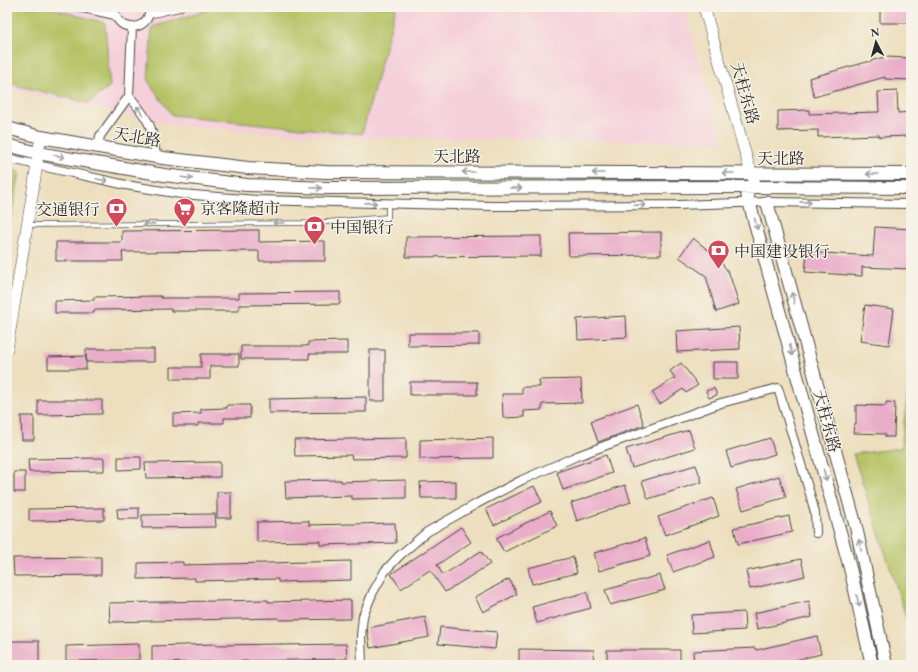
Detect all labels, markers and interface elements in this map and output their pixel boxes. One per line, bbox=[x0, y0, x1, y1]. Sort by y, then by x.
north arrow bbox=[856, 22, 896, 62]
text: N bbox=[870, 25, 880, 39]
street label: 天柱东路 bbox=[726, 59, 764, 127]
one-way arrow bbox=[136, 106, 144, 117]
street label: 天北路 bbox=[112, 122, 162, 152]
street label: 天北路 bbox=[433, 146, 481, 167]
street label: 天北路 bbox=[757, 148, 805, 169]
one-way arrow bbox=[52, 153, 65, 161]
one-way arrow bbox=[462, 168, 475, 176]
one-way arrow bbox=[592, 169, 605, 177]
one-way arrow bbox=[722, 169, 735, 177]
one-way arrow bbox=[866, 170, 879, 178]
one-way arrow bbox=[180, 174, 193, 181]
one-way arrow bbox=[95, 176, 108, 184]
one-way arrow bbox=[309, 184, 322, 191]
one-way arrow bbox=[509, 184, 522, 192]
supermarket icon: 京客隆超市 bbox=[171, 195, 197, 228]
bank icon: 交通银行 bbox=[103, 196, 129, 229]
place label: 京客隆超市 bbox=[200, 198, 280, 219]
one-way arrow bbox=[799, 198, 812, 206]
place label: 交通银行 bbox=[36, 199, 100, 220]
one-way arrow bbox=[364, 199, 377, 207]
one-way arrow bbox=[633, 201, 646, 209]
bank icon: 中国银行 bbox=[302, 214, 328, 247]
place label: 中国银行 bbox=[330, 217, 394, 238]
one-way arrow bbox=[753, 218, 760, 231]
one-way arrow bbox=[273, 219, 286, 227]
one-way arrow bbox=[143, 221, 156, 228]
bank icon: 中国建设银行 bbox=[705, 238, 731, 271]
place label: 中国建设银行 bbox=[734, 241, 830, 262]
one-way arrow bbox=[789, 291, 797, 304]
one-way arrow bbox=[788, 343, 795, 356]
street label: 天柱东路 bbox=[809, 387, 845, 455]
one-way arrow bbox=[822, 468, 829, 481]
one-way arrow bbox=[855, 539, 863, 552]
one-way arrow bbox=[854, 594, 862, 607]

